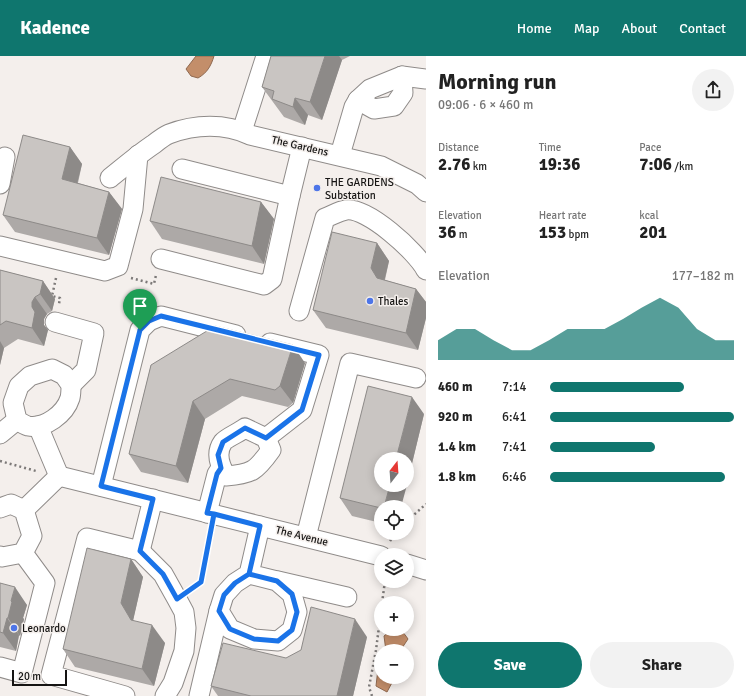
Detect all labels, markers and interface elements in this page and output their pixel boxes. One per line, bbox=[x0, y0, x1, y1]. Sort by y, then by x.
text: Kadence bbox=[20, 16, 90, 40]
text: Home bbox=[517, 20, 552, 37]
text: Map bbox=[574, 20, 599, 37]
text: About bbox=[621, 20, 657, 37]
text: Contact bbox=[679, 20, 726, 37]
text: Morning run bbox=[438, 68, 557, 95]
button: share bbox=[692, 69, 734, 111]
text: 09:06 · 6 × 460 m bbox=[438, 97, 533, 113]
street label: The Gardens bbox=[270, 133, 330, 159]
text: Distance bbox=[438, 141, 479, 154]
text: Time bbox=[539, 141, 561, 154]
text: Pace bbox=[639, 141, 662, 154]
text: 2.76 bbox=[438, 154, 470, 175]
text: 19:36 bbox=[539, 154, 580, 175]
text: 7:06 bbox=[639, 154, 672, 175]
text: km bbox=[470, 160, 487, 173]
text: /km bbox=[672, 160, 693, 173]
place label: THE GARDENS Substation bbox=[325, 176, 394, 202]
marker: THE GARDENS Substation bbox=[312, 183, 322, 193]
text: Elevation bbox=[438, 209, 482, 222]
text: Heart rate bbox=[539, 209, 586, 222]
text: kcal bbox=[639, 209, 659, 222]
text: 36 bbox=[438, 222, 456, 243]
text: 153 bbox=[539, 222, 566, 243]
text: 201 bbox=[639, 222, 667, 243]
text: m bbox=[456, 228, 468, 241]
text: bpm bbox=[566, 228, 589, 241]
text: Elevation bbox=[438, 268, 490, 284]
text: 177–182 m bbox=[672, 268, 734, 284]
pin bbox=[123, 289, 157, 330]
icon: arrive bbox=[129, 295, 151, 317]
place label: Thales bbox=[378, 295, 409, 308]
marker: Thales bbox=[365, 296, 375, 306]
text: 460 m bbox=[438, 379, 472, 395]
text: 7:14 bbox=[502, 379, 527, 395]
text: 920 m bbox=[438, 409, 472, 425]
text: 6:41 bbox=[502, 409, 527, 425]
text: 1.4 km bbox=[438, 439, 476, 455]
text: 7:41 bbox=[502, 439, 527, 455]
north arrow bbox=[374, 452, 414, 492]
map controls bbox=[374, 452, 414, 684]
text: 1.8 km bbox=[438, 469, 476, 485]
text: 6:46 bbox=[502, 469, 527, 485]
button: locate bbox=[374, 500, 414, 540]
street label: The Avenue bbox=[274, 523, 330, 549]
button: layers bbox=[374, 548, 414, 588]
button: + bbox=[374, 596, 414, 636]
place label: Leonardo bbox=[22, 622, 66, 635]
marker: Leonardo bbox=[9, 623, 19, 633]
button: Save bbox=[438, 642, 582, 688]
button: Share bbox=[590, 642, 734, 688]
button: − bbox=[374, 644, 414, 684]
scale bar bbox=[12, 668, 67, 687]
text: 20 m bbox=[18, 670, 41, 683]

